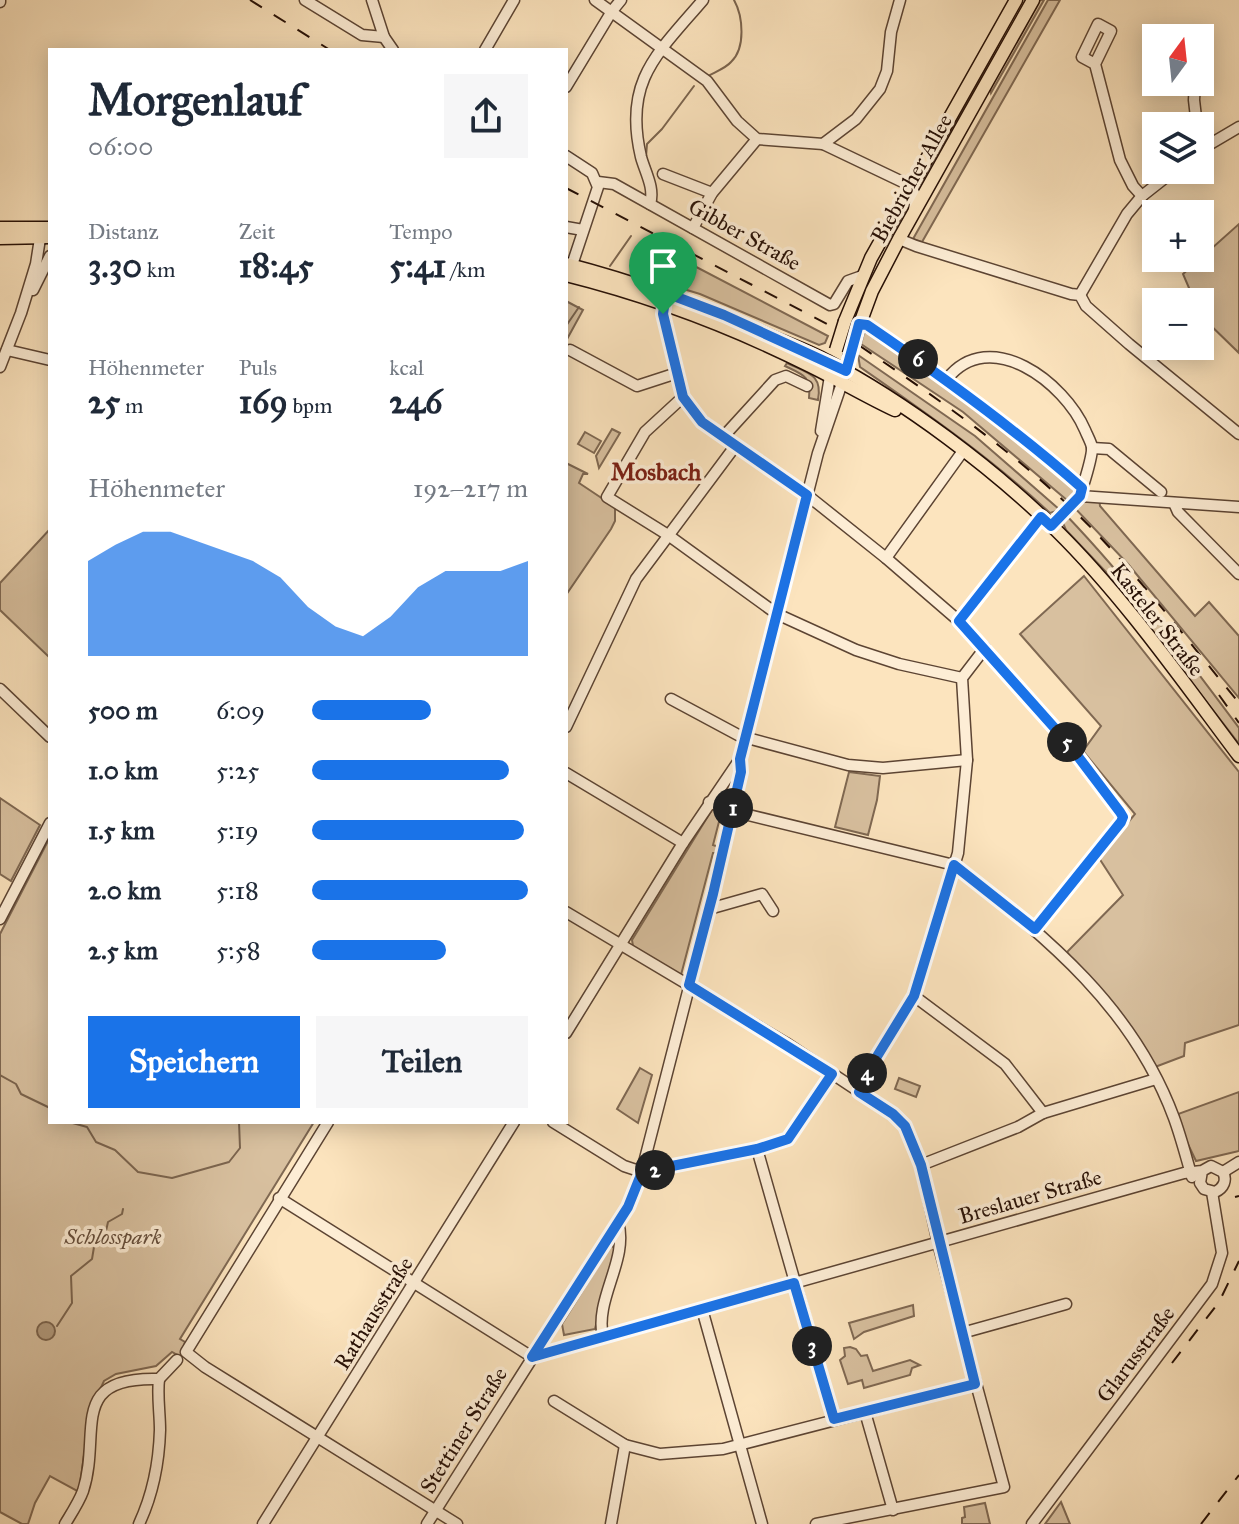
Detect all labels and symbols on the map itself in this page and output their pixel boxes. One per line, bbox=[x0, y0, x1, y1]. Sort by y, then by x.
north arrow bbox=[1142, 24, 1214, 96]
street label: Biebricher Allee bbox=[865, 109, 958, 247]
street label: Gibber Straße bbox=[684, 193, 806, 276]
pin bbox=[629, 232, 697, 314]
pin: 6 bbox=[898, 339, 938, 379]
district label: Mosbach bbox=[611, 457, 702, 487]
street label: Kasteler Straße bbox=[1105, 557, 1210, 681]
pin: 5 bbox=[1047, 722, 1087, 762]
pin: 1 bbox=[713, 788, 753, 828]
pin: 4 bbox=[847, 1053, 887, 1093]
pin: 2 bbox=[635, 1150, 675, 1190]
street label: Breslauer Straße bbox=[956, 1163, 1105, 1230]
park label: Schlosspark bbox=[63, 1223, 162, 1250]
street label: Rathausstraße bbox=[328, 1252, 419, 1375]
street label: Glarusstraße bbox=[1091, 1301, 1180, 1408]
pin: 3 bbox=[792, 1326, 832, 1366]
street label: Stettiner Straße bbox=[414, 1362, 513, 1498]

